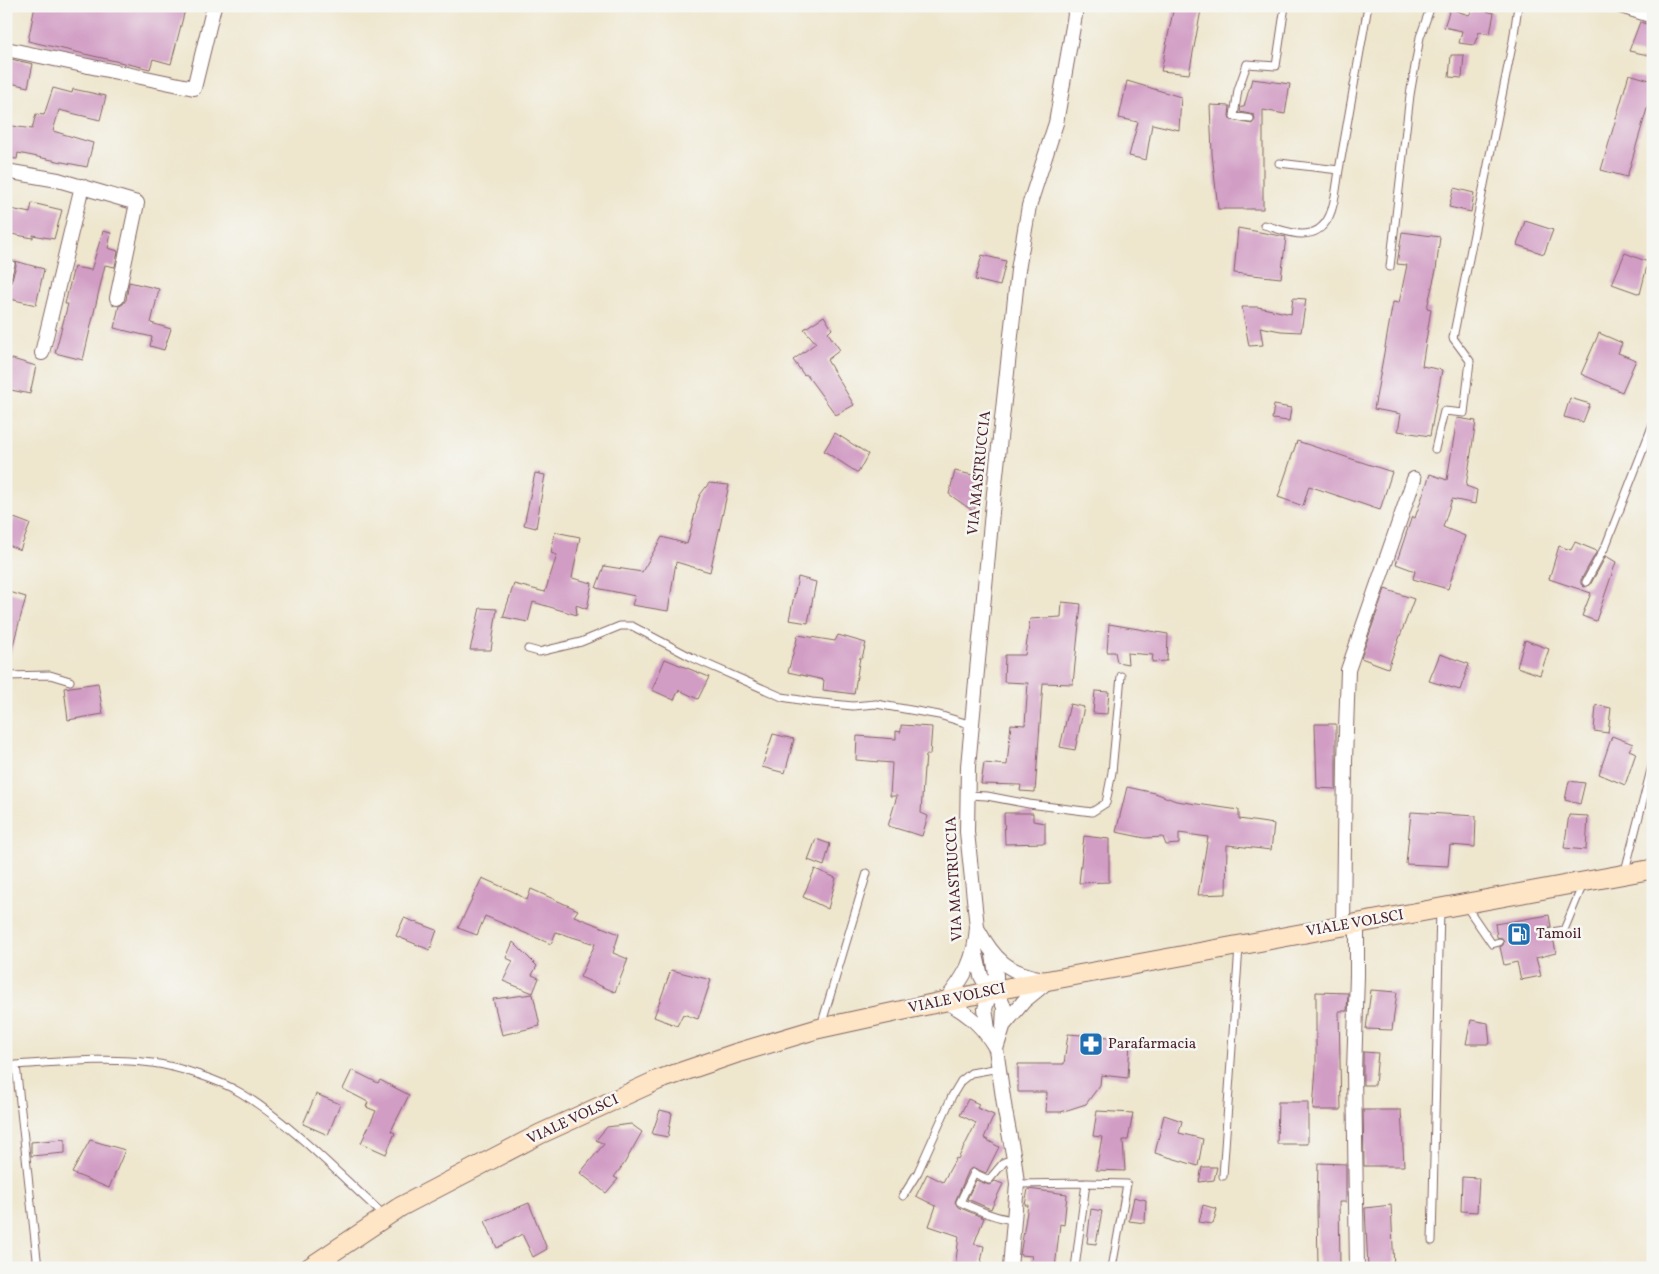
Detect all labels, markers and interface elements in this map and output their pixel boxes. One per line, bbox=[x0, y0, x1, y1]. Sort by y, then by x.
street label: VIA MASTRUCCIA bbox=[963, 409, 997, 536]
street label: VIA MASTRUCCIA bbox=[941, 815, 969, 942]
street label: VIALE VOLSCI bbox=[1304, 905, 1406, 943]
fuel station icon: Tamoil bbox=[1506, 921, 1532, 947]
place label: Tamoil bbox=[1536, 924, 1582, 945]
street label: VIALE VOLSCI bbox=[906, 978, 1008, 1020]
pharmacy icon: Parafarmacia bbox=[1078, 1031, 1104, 1057]
place label: Parafarmacia bbox=[1108, 1034, 1196, 1055]
street label: VIALE VOLSCI bbox=[524, 1090, 622, 1150]

